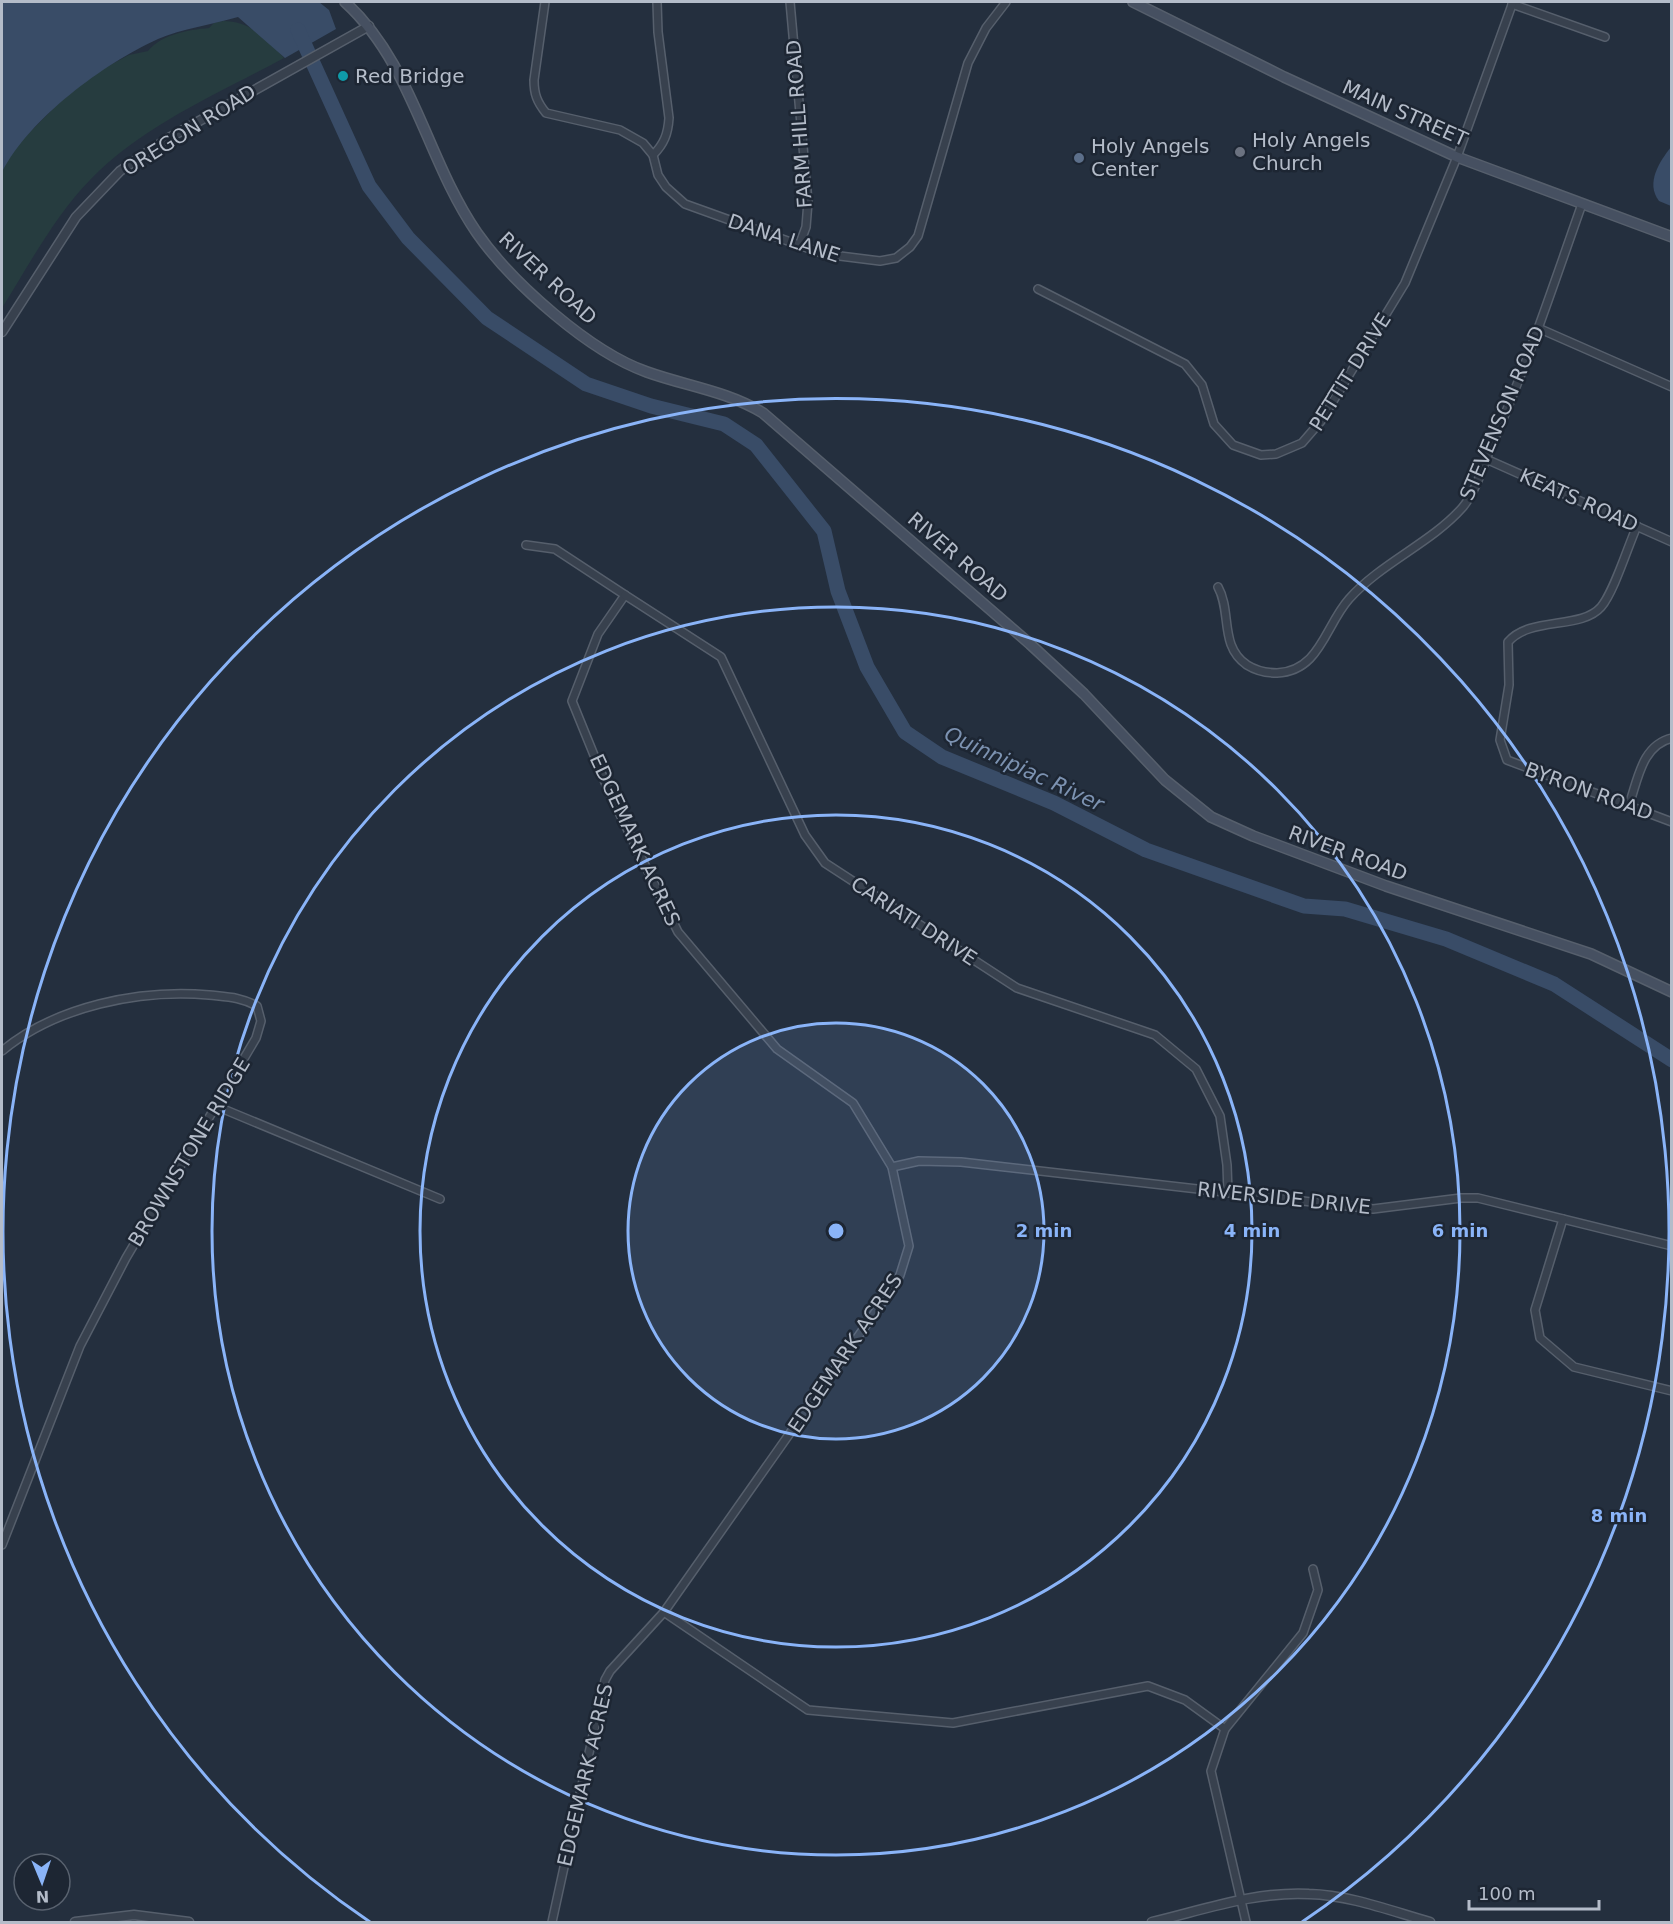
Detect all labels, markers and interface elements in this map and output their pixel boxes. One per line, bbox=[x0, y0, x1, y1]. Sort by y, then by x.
street label: FARM HILL ROAD bbox=[781, 39, 817, 209]
place label: Red Bridge bbox=[355, 64, 465, 88]
marker: Red Bridge bbox=[336, 69, 350, 83]
street label: MAIN STREET bbox=[1339, 75, 1472, 152]
street label: OREGON ROAD bbox=[118, 79, 260, 181]
place label: Holy Angels Church bbox=[1252, 128, 1370, 175]
place label: Holy Angels Center bbox=[1091, 134, 1209, 181]
marker: Holy Angels Church bbox=[1233, 145, 1247, 159]
marker: Holy Angels Center bbox=[1072, 151, 1086, 165]
street label: DANA LANE bbox=[725, 209, 843, 267]
street label: RIVER ROAD bbox=[494, 227, 602, 329]
street label: PETTIT DRIVE bbox=[1304, 308, 1396, 436]
street label: STEVENSON ROAD bbox=[1454, 322, 1550, 504]
street label: KEATS ROAD bbox=[1516, 463, 1642, 537]
street label: RIVER ROAD bbox=[903, 507, 1013, 607]
water label: Quinnipiac River bbox=[941, 722, 1109, 817]
street label: EDGEMARK ACRES bbox=[585, 750, 685, 930]
street label: BYRON ROAD bbox=[1522, 757, 1656, 825]
street label: RIVER ROAD bbox=[1285, 820, 1411, 886]
street label: CARIATI DRIVE bbox=[846, 871, 982, 971]
street label: BROWNSTONE RIDGE bbox=[123, 1053, 255, 1251]
street label: RIVERSIDE DRIVE bbox=[1196, 1177, 1372, 1219]
text: 2 min bbox=[1016, 1220, 1072, 1241]
text: 4 min bbox=[1224, 1220, 1280, 1241]
text: 6 min bbox=[1432, 1220, 1488, 1241]
centre of rings bbox=[826, 1221, 846, 1241]
street label: EDGEMARK ACRES bbox=[783, 1269, 907, 1437]
text: 8 min bbox=[1591, 1505, 1647, 1526]
street label: EDGEMARK ACRES bbox=[552, 1681, 618, 1869]
north arrow bbox=[12, 1852, 72, 1912]
scale bar bbox=[1469, 1873, 1600, 1911]
text: 100 m bbox=[1478, 1883, 1536, 1904]
text: N bbox=[35, 1887, 50, 1906]

